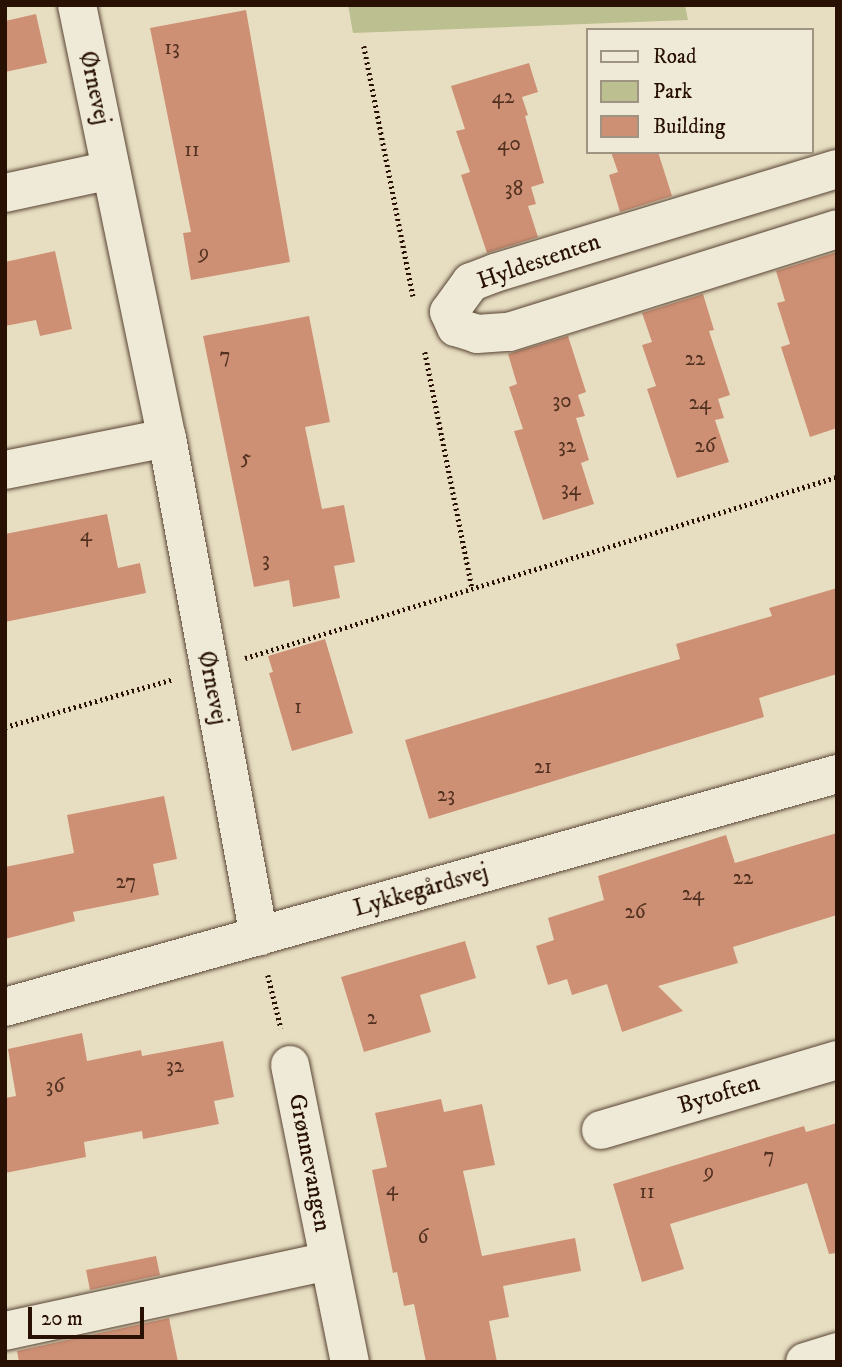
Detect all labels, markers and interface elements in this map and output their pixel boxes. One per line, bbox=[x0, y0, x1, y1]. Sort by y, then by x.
legend bbox=[586, 28, 814, 154]
house number: 13 bbox=[164, 35, 180, 61]
text: Road bbox=[653, 44, 697, 70]
street label: Ørnevej bbox=[72, 49, 116, 127]
text: Park bbox=[653, 79, 692, 105]
house number: 42 bbox=[492, 84, 514, 110]
text: Building bbox=[653, 114, 725, 140]
house number: 40 bbox=[497, 131, 521, 157]
house number: 11 bbox=[184, 137, 200, 163]
house number: 38 bbox=[505, 176, 523, 202]
street label: Hyldestenten bbox=[474, 228, 604, 296]
house number: 9 bbox=[199, 240, 209, 266]
house number: 7 bbox=[219, 343, 231, 369]
house number: 22 bbox=[685, 346, 705, 372]
house number: 30 bbox=[552, 388, 572, 414]
house number: 24 bbox=[689, 390, 711, 416]
house number: 32 bbox=[558, 433, 576, 459]
house number: 26 bbox=[694, 433, 716, 459]
house number: 5 bbox=[241, 445, 251, 471]
house number: 34 bbox=[561, 476, 581, 502]
house number: 4 bbox=[80, 522, 92, 548]
house number: 3 bbox=[262, 547, 270, 573]
street label: Ørnevej bbox=[191, 649, 233, 727]
house number: 1 bbox=[294, 694, 302, 720]
house number: 21 bbox=[534, 754, 552, 780]
house number: 23 bbox=[437, 782, 455, 808]
street label: Lykkegårdsvej bbox=[350, 858, 492, 924]
house number: 22 bbox=[733, 865, 753, 891]
house number: 27 bbox=[116, 869, 136, 895]
house number: 24 bbox=[682, 881, 704, 907]
house number: 26 bbox=[624, 899, 646, 925]
house number: 2 bbox=[367, 1005, 377, 1031]
house number: 32 bbox=[166, 1053, 184, 1079]
street label: Bytoften bbox=[675, 1069, 763, 1121]
house number: 36 bbox=[46, 1073, 64, 1099]
street label: Grønnevangen bbox=[282, 1092, 336, 1234]
house number: 7 bbox=[763, 1143, 775, 1169]
house number: 9 bbox=[704, 1159, 714, 1185]
house number: 4 bbox=[386, 1176, 398, 1202]
house number: 11 bbox=[639, 1179, 655, 1205]
house number: 6 bbox=[418, 1224, 428, 1250]
scale bar bbox=[32, 1294, 147, 1338]
text: 20 m bbox=[41, 1306, 83, 1332]

